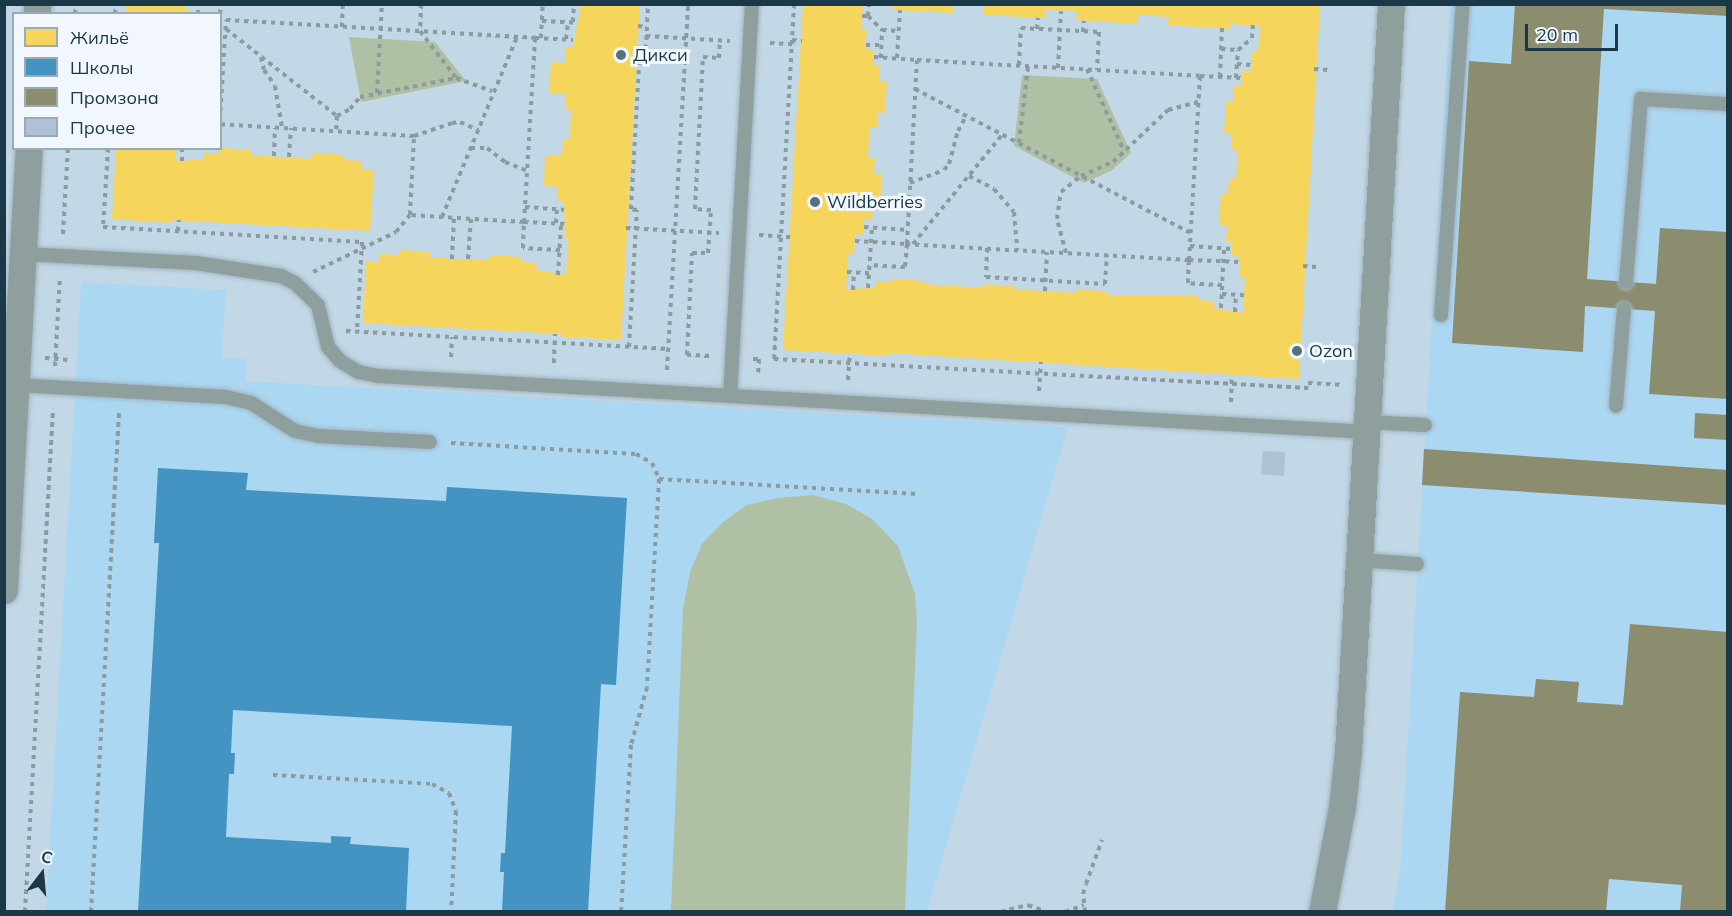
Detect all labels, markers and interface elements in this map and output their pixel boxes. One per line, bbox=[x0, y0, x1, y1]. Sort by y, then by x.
legend bbox=[12, 12, 222, 150]
scale bar bbox=[1528, 12, 1621, 50]
text: 20 m bbox=[1536, 23, 1578, 46]
text: Жильё bbox=[70, 26, 129, 49]
place label: Дикси bbox=[633, 44, 688, 66]
marker: Дикси bbox=[614, 48, 628, 62]
text: Школы bbox=[70, 56, 133, 79]
text: Промзона bbox=[70, 86, 159, 109]
text: Прочее bbox=[70, 116, 135, 139]
place label: Wildberries bbox=[827, 191, 923, 213]
marker: Wildberries bbox=[808, 195, 822, 209]
place label: Ozon bbox=[1309, 340, 1353, 362]
marker: Ozon bbox=[1290, 344, 1304, 358]
north arrow bbox=[12, 844, 72, 904]
text: С bbox=[39, 846, 55, 868]

